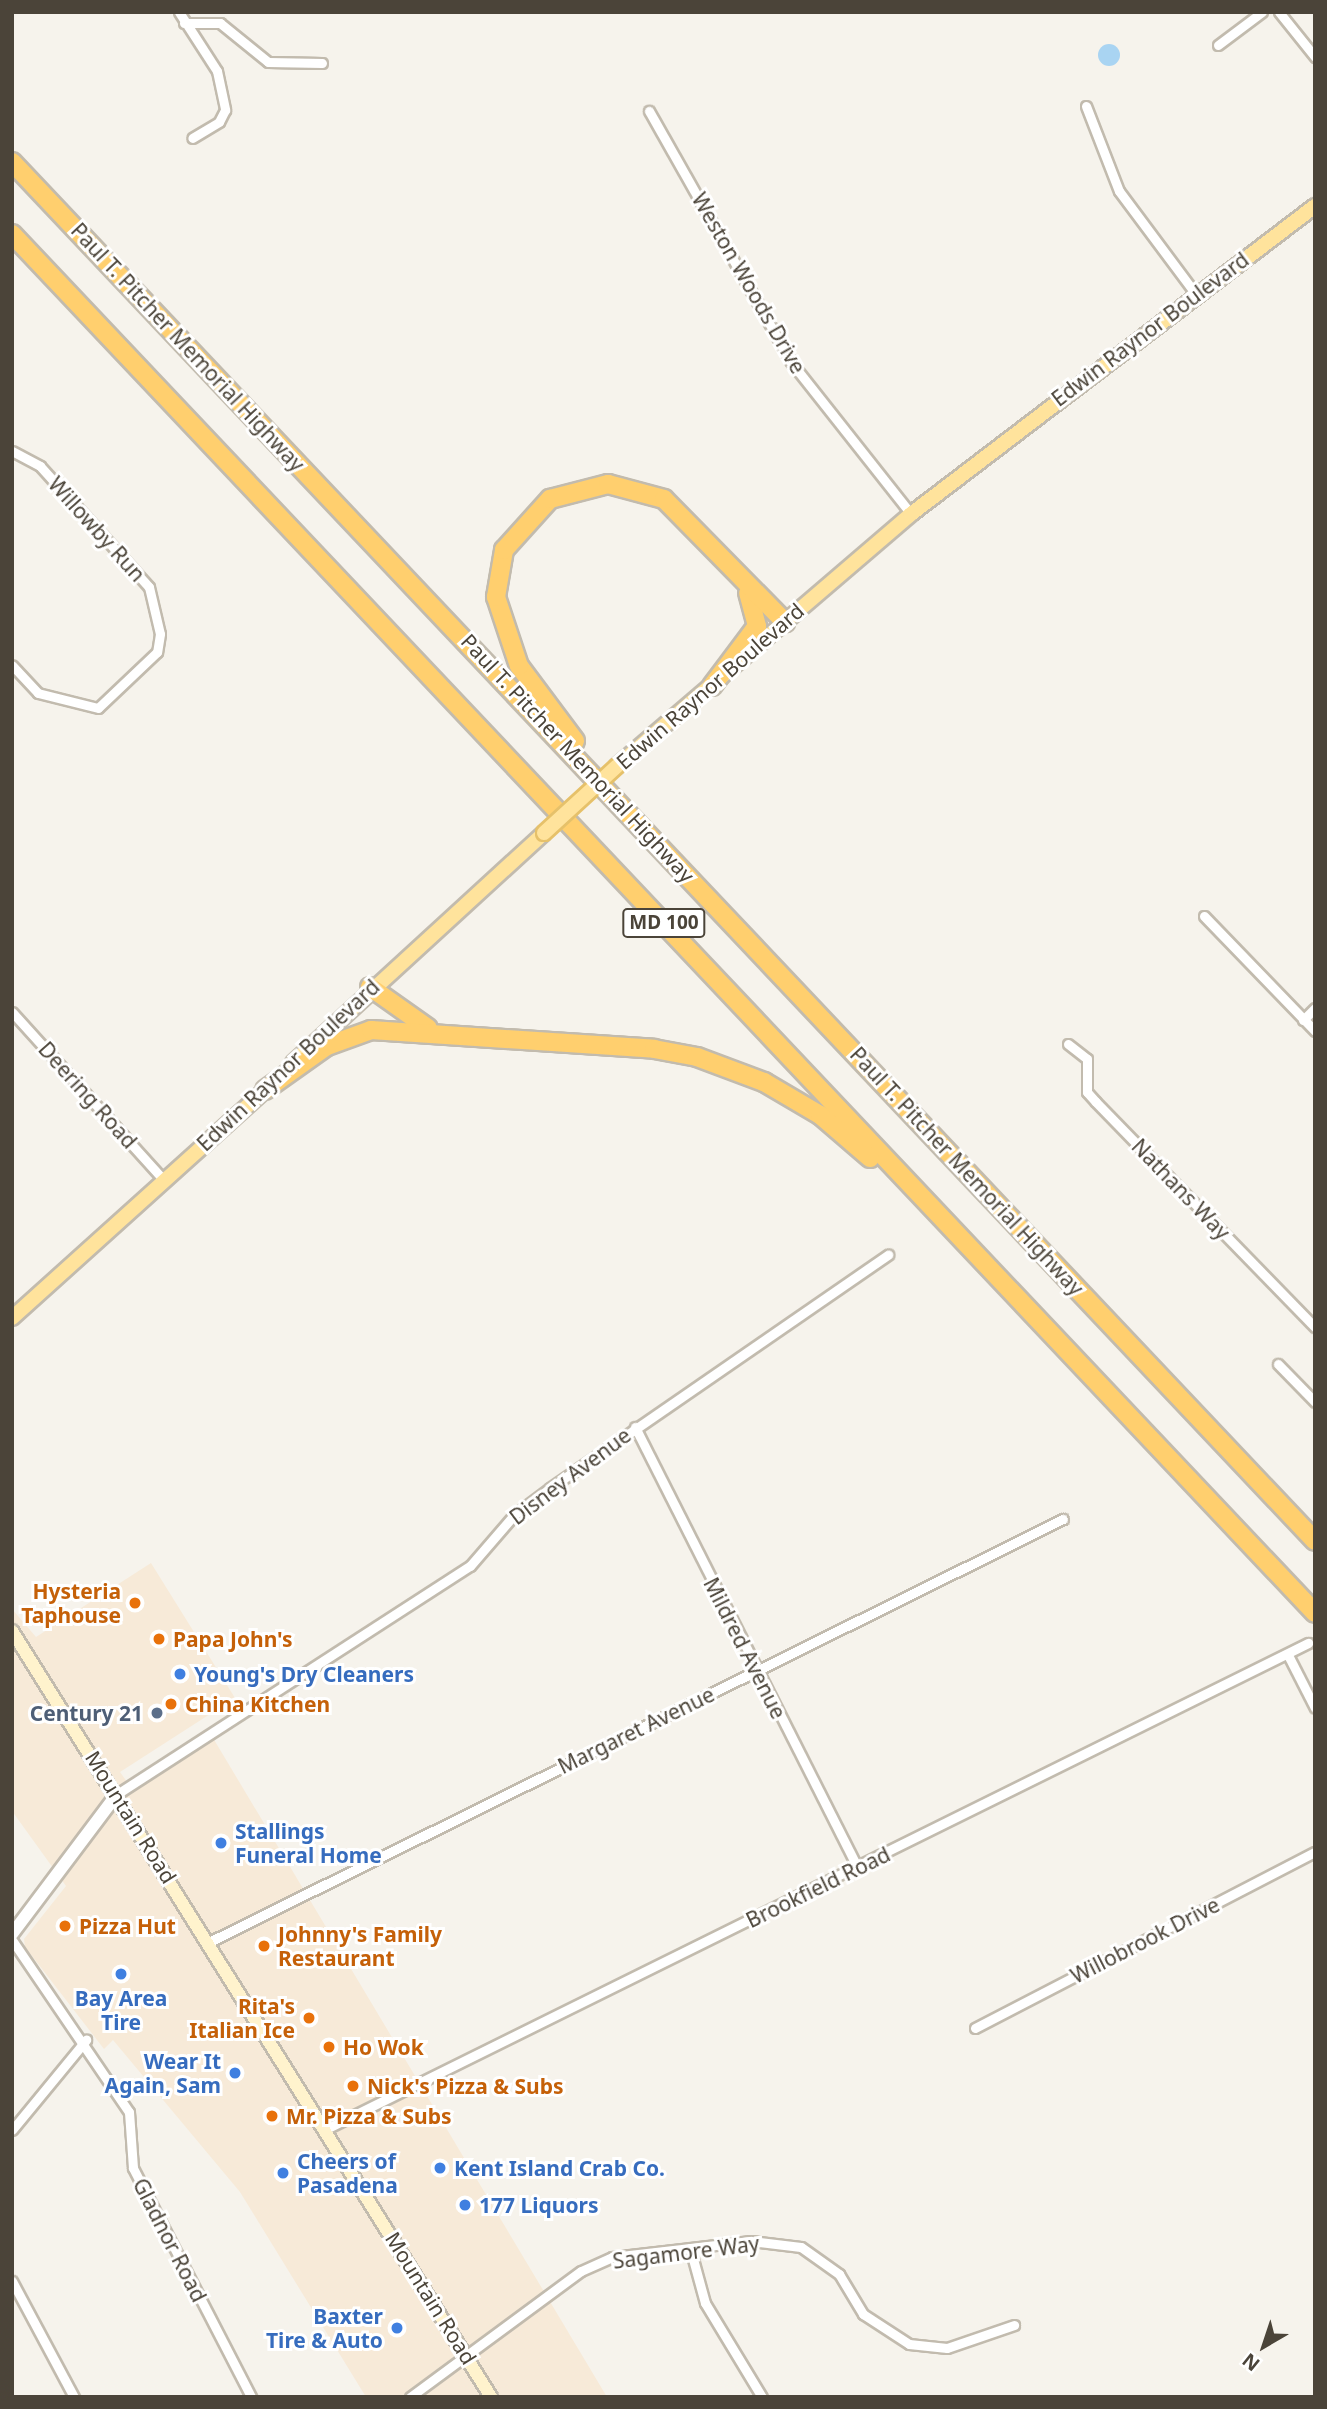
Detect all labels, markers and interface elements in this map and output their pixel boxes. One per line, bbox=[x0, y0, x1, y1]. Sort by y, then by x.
street label: Weston Woods Drive bbox=[687, 188, 811, 378]
street label: Paul T. Pitcher Memorial Highway bbox=[66, 218, 310, 476]
street label: Edwin Raynor Boulevard bbox=[1047, 247, 1253, 411]
street label: Willowby Run bbox=[43, 471, 151, 587]
street label: Edwin Raynor Boulevard bbox=[611, 598, 809, 774]
street label: Paul T. Pitcher Memorial Highway bbox=[456, 629, 700, 887]
road number: MD 100 bbox=[622, 908, 706, 939]
street label: Edwin Raynor Boulevard bbox=[192, 974, 384, 1156]
street label: Deering Road bbox=[33, 1036, 143, 1154]
street label: Paul T. Pitcher Memorial Highway bbox=[845, 1042, 1089, 1300]
street label: Nathans Way bbox=[1127, 1133, 1235, 1245]
street label: Disney Avenue bbox=[504, 1422, 636, 1530]
street label: Mildred Avenue bbox=[699, 1573, 791, 1723]
place label: Hysteria Taphouse bbox=[21, 1578, 121, 1628]
marker: Hysteria Taphouse bbox=[127, 1595, 143, 1611]
place label: Papa John's bbox=[173, 1626, 293, 1652]
marker: Papa John's bbox=[151, 1631, 167, 1647]
place label: Young's Dry Cleaners bbox=[194, 1661, 414, 1687]
marker: Young's Dry Cleaners bbox=[172, 1666, 188, 1682]
street label: Margaret Avenue bbox=[554, 1681, 718, 1779]
place label: China Kitchen bbox=[185, 1691, 330, 1717]
marker: China Kitchen bbox=[163, 1696, 179, 1712]
place label: Century 21 bbox=[30, 1700, 143, 1726]
marker: Century 21 bbox=[149, 1705, 165, 1721]
street label: Mountain Road bbox=[80, 1746, 182, 1888]
place label: Stallings Funeral Home bbox=[235, 1818, 382, 1868]
marker: Stallings Funeral Home bbox=[213, 1835, 229, 1851]
street label: Brookfield Road bbox=[742, 1841, 894, 1933]
street label: Willobrook Drive bbox=[1066, 1892, 1224, 1988]
place label: Pizza Hut bbox=[79, 1913, 176, 1939]
marker: Pizza Hut bbox=[57, 1918, 73, 1934]
place label: Johnny's Family Restaurant bbox=[278, 1921, 442, 1971]
marker: Johnny's Family Restaurant bbox=[256, 1938, 272, 1954]
marker: Bay Area Tire bbox=[113, 1966, 129, 1982]
place label: Bay Area Tire bbox=[75, 1985, 167, 2035]
place label: Rita's Italian Ice bbox=[189, 1993, 295, 2043]
marker: Rita's Italian Ice bbox=[301, 2010, 317, 2026]
place label: Ho Wok bbox=[343, 2034, 424, 2060]
marker: Ho Wok bbox=[321, 2039, 337, 2055]
place label: Wear It Again, Sam bbox=[105, 2048, 221, 2098]
marker: Wear It Again, Sam bbox=[227, 2065, 243, 2081]
place label: Nick's Pizza & Subs bbox=[367, 2073, 563, 2099]
marker: Nick's Pizza & Subs bbox=[345, 2078, 361, 2094]
place label: Mr. Pizza & Subs bbox=[286, 2103, 452, 2129]
marker: Mr. Pizza & Subs bbox=[264, 2108, 280, 2124]
place label: Cheers of Pasadena bbox=[297, 2148, 398, 2198]
place label: Kent Island Crab Co. bbox=[454, 2155, 665, 2181]
marker: Kent Island Crab Co. bbox=[432, 2160, 448, 2176]
marker: Cheers of Pasadena bbox=[275, 2165, 291, 2181]
street label: Gladnor Road bbox=[128, 2174, 212, 2306]
place label: 177 Liquors bbox=[479, 2192, 598, 2218]
marker: 177 Liquors bbox=[457, 2197, 473, 2213]
street label: Mountain Road bbox=[380, 2227, 482, 2369]
street label: Sagamore Way bbox=[611, 2231, 761, 2273]
place label: Baxter Tire & Auto bbox=[266, 2303, 383, 2353]
north arrow bbox=[1229, 2311, 1299, 2381]
marker: Baxter Tire & Auto bbox=[389, 2320, 405, 2336]
text: N bbox=[1237, 2347, 1265, 2377]

